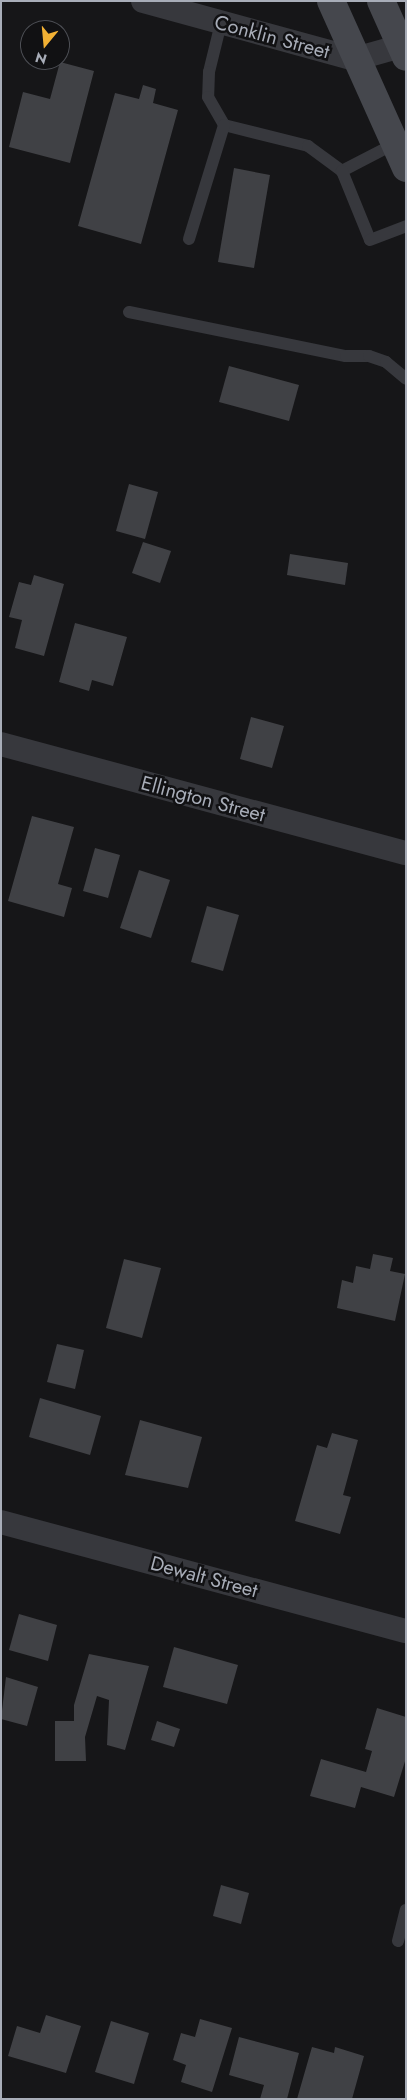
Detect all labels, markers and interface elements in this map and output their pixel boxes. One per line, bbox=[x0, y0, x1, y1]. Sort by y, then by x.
street label: Conklin Street bbox=[212, 10, 332, 64]
north arrow bbox=[20, 20, 70, 70]
text: N bbox=[33, 47, 49, 70]
street label: Ellington Street bbox=[138, 771, 268, 827]
street label: Dewalt Street bbox=[148, 1551, 260, 1603]

